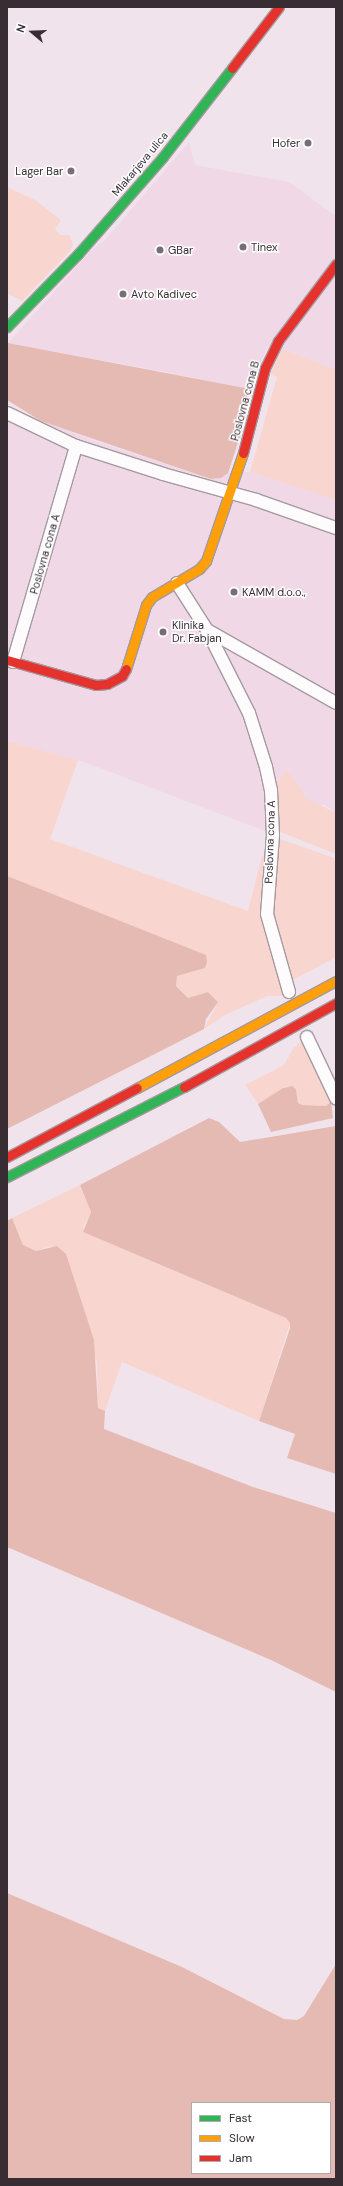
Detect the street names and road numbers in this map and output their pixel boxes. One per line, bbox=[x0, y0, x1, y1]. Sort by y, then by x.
street label: Mlakarjeva ulica bbox=[109, 129, 171, 199]
street label: Poslovna cona B bbox=[228, 359, 262, 443]
street label: Poslovna cona A bbox=[27, 512, 63, 596]
street label: Poslovna cona A bbox=[262, 800, 278, 884]

